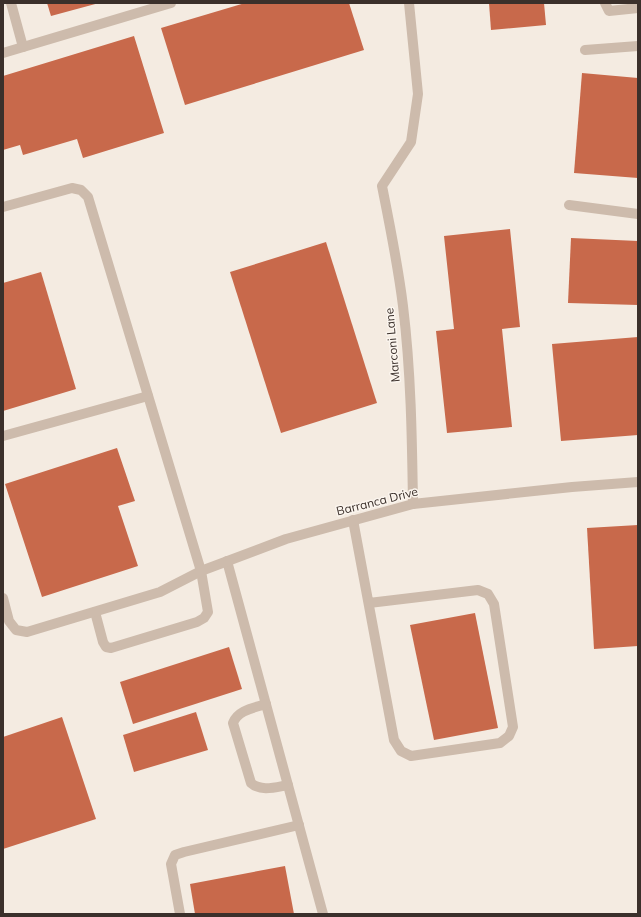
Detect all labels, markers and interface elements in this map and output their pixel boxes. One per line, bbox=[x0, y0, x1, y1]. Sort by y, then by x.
street label: Marconi Lane bbox=[381, 307, 403, 383]
street label: Barranca Drive bbox=[335, 484, 419, 518]

